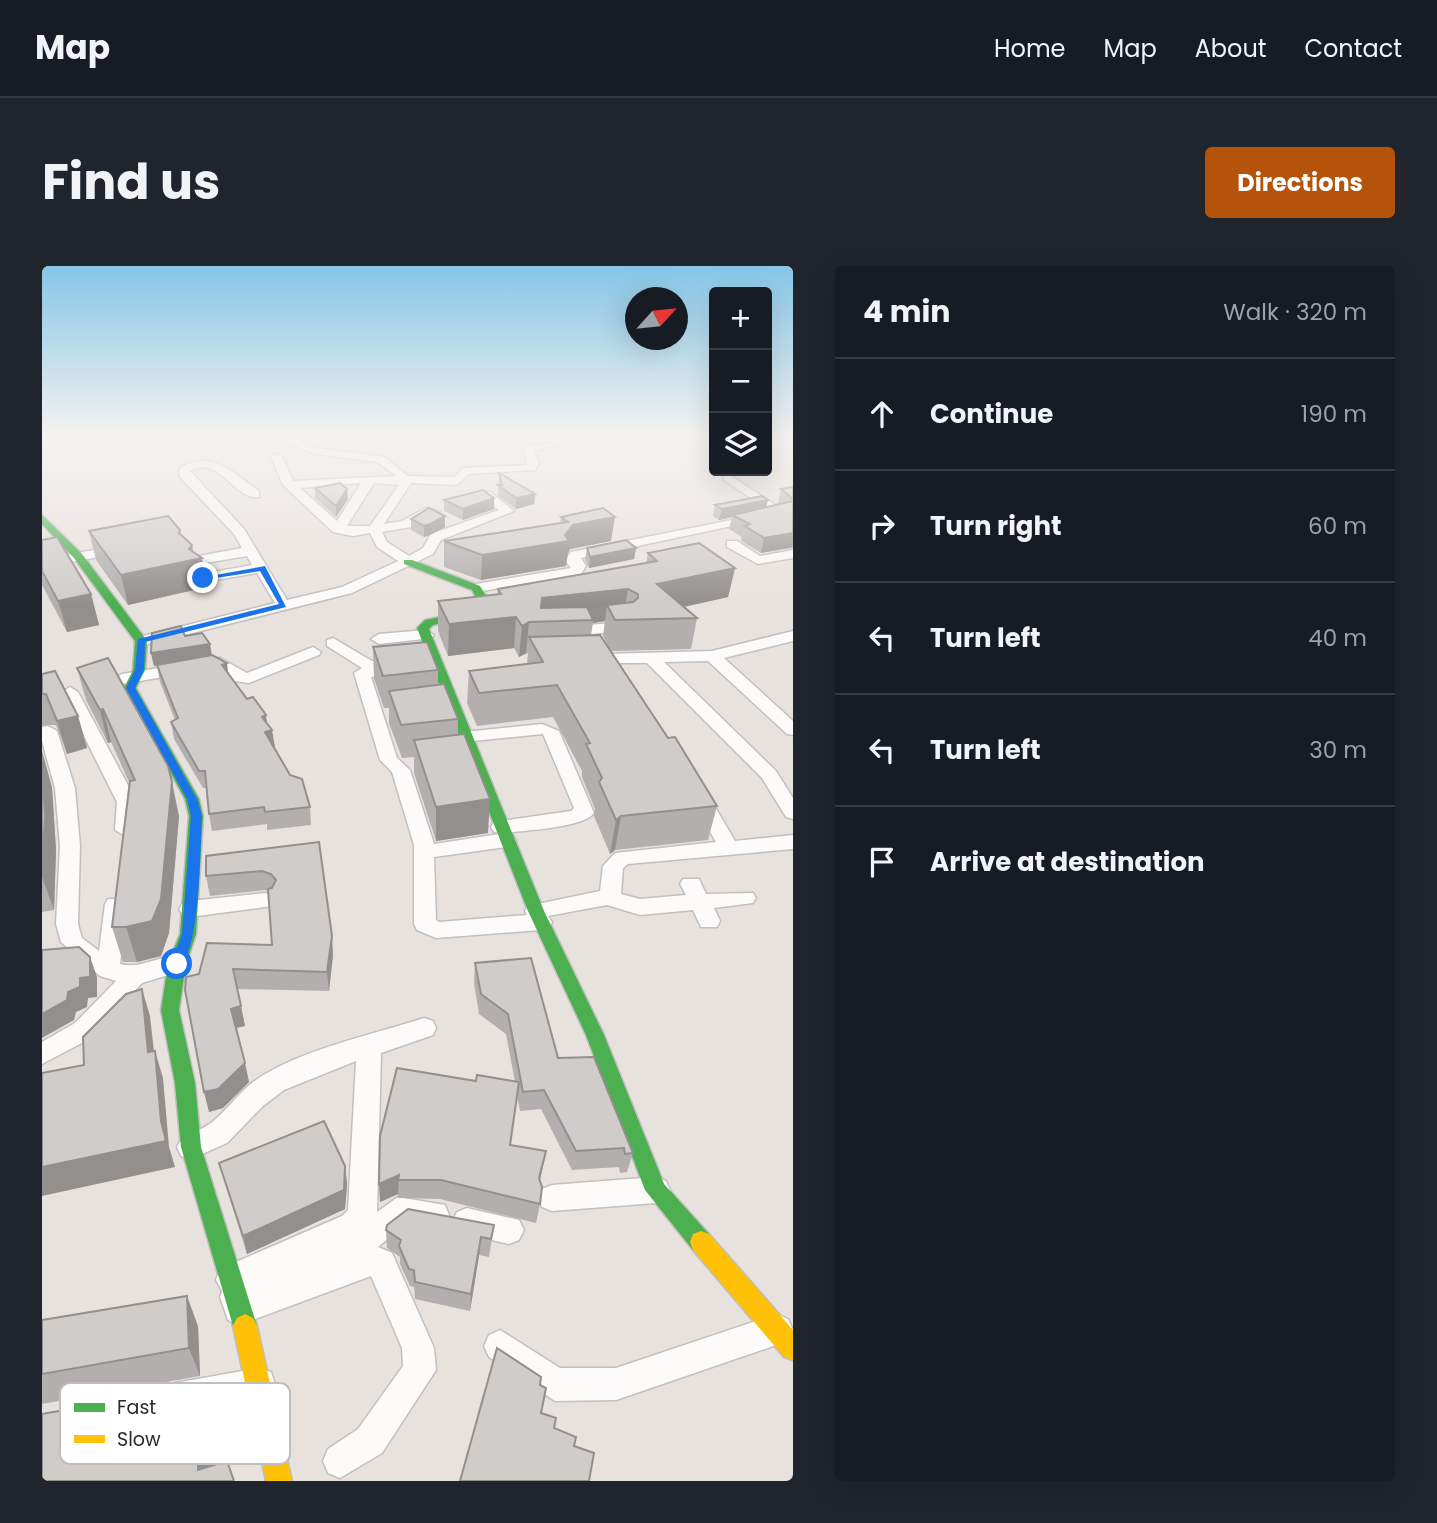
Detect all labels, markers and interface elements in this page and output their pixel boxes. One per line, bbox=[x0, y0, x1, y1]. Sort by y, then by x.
text: Map bbox=[35, 24, 110, 71]
text: Home bbox=[994, 32, 1066, 65]
text: Map bbox=[1104, 32, 1157, 65]
text: About bbox=[1195, 32, 1266, 65]
text: Contact bbox=[1304, 32, 1402, 65]
button: Directions bbox=[1205, 147, 1395, 218]
text: Find us bbox=[42, 148, 220, 216]
north arrow bbox=[625, 287, 688, 350]
map controls bbox=[709, 287, 772, 476]
button: + bbox=[709, 287, 772, 350]
text: 4 min bbox=[863, 290, 951, 333]
text: Walk · 320 m bbox=[1223, 296, 1367, 328]
button: − bbox=[709, 350, 772, 413]
icon: ahead bbox=[863, 395, 901, 433]
text: Continue bbox=[930, 396, 1053, 432]
text: 190 m bbox=[1301, 398, 1367, 430]
button: layers bbox=[709, 413, 772, 476]
icon: right bbox=[863, 507, 901, 545]
text: Turn right bbox=[930, 508, 1062, 544]
text: 60 m bbox=[1308, 510, 1367, 542]
route end bbox=[187, 562, 218, 593]
icon: left bbox=[863, 619, 901, 657]
text: Turn left bbox=[930, 620, 1041, 656]
text: 40 m bbox=[1308, 622, 1367, 654]
icon: left bbox=[863, 731, 901, 769]
text: Turn left bbox=[930, 732, 1041, 768]
text: 30 m bbox=[1309, 734, 1367, 766]
icon: arrive bbox=[863, 843, 901, 881]
text: Arrive at destination bbox=[930, 844, 1205, 880]
route start bbox=[161, 948, 192, 979]
legend bbox=[60, 1383, 290, 1464]
text: Fast bbox=[117, 1394, 156, 1421]
text: Slow bbox=[117, 1426, 161, 1453]

